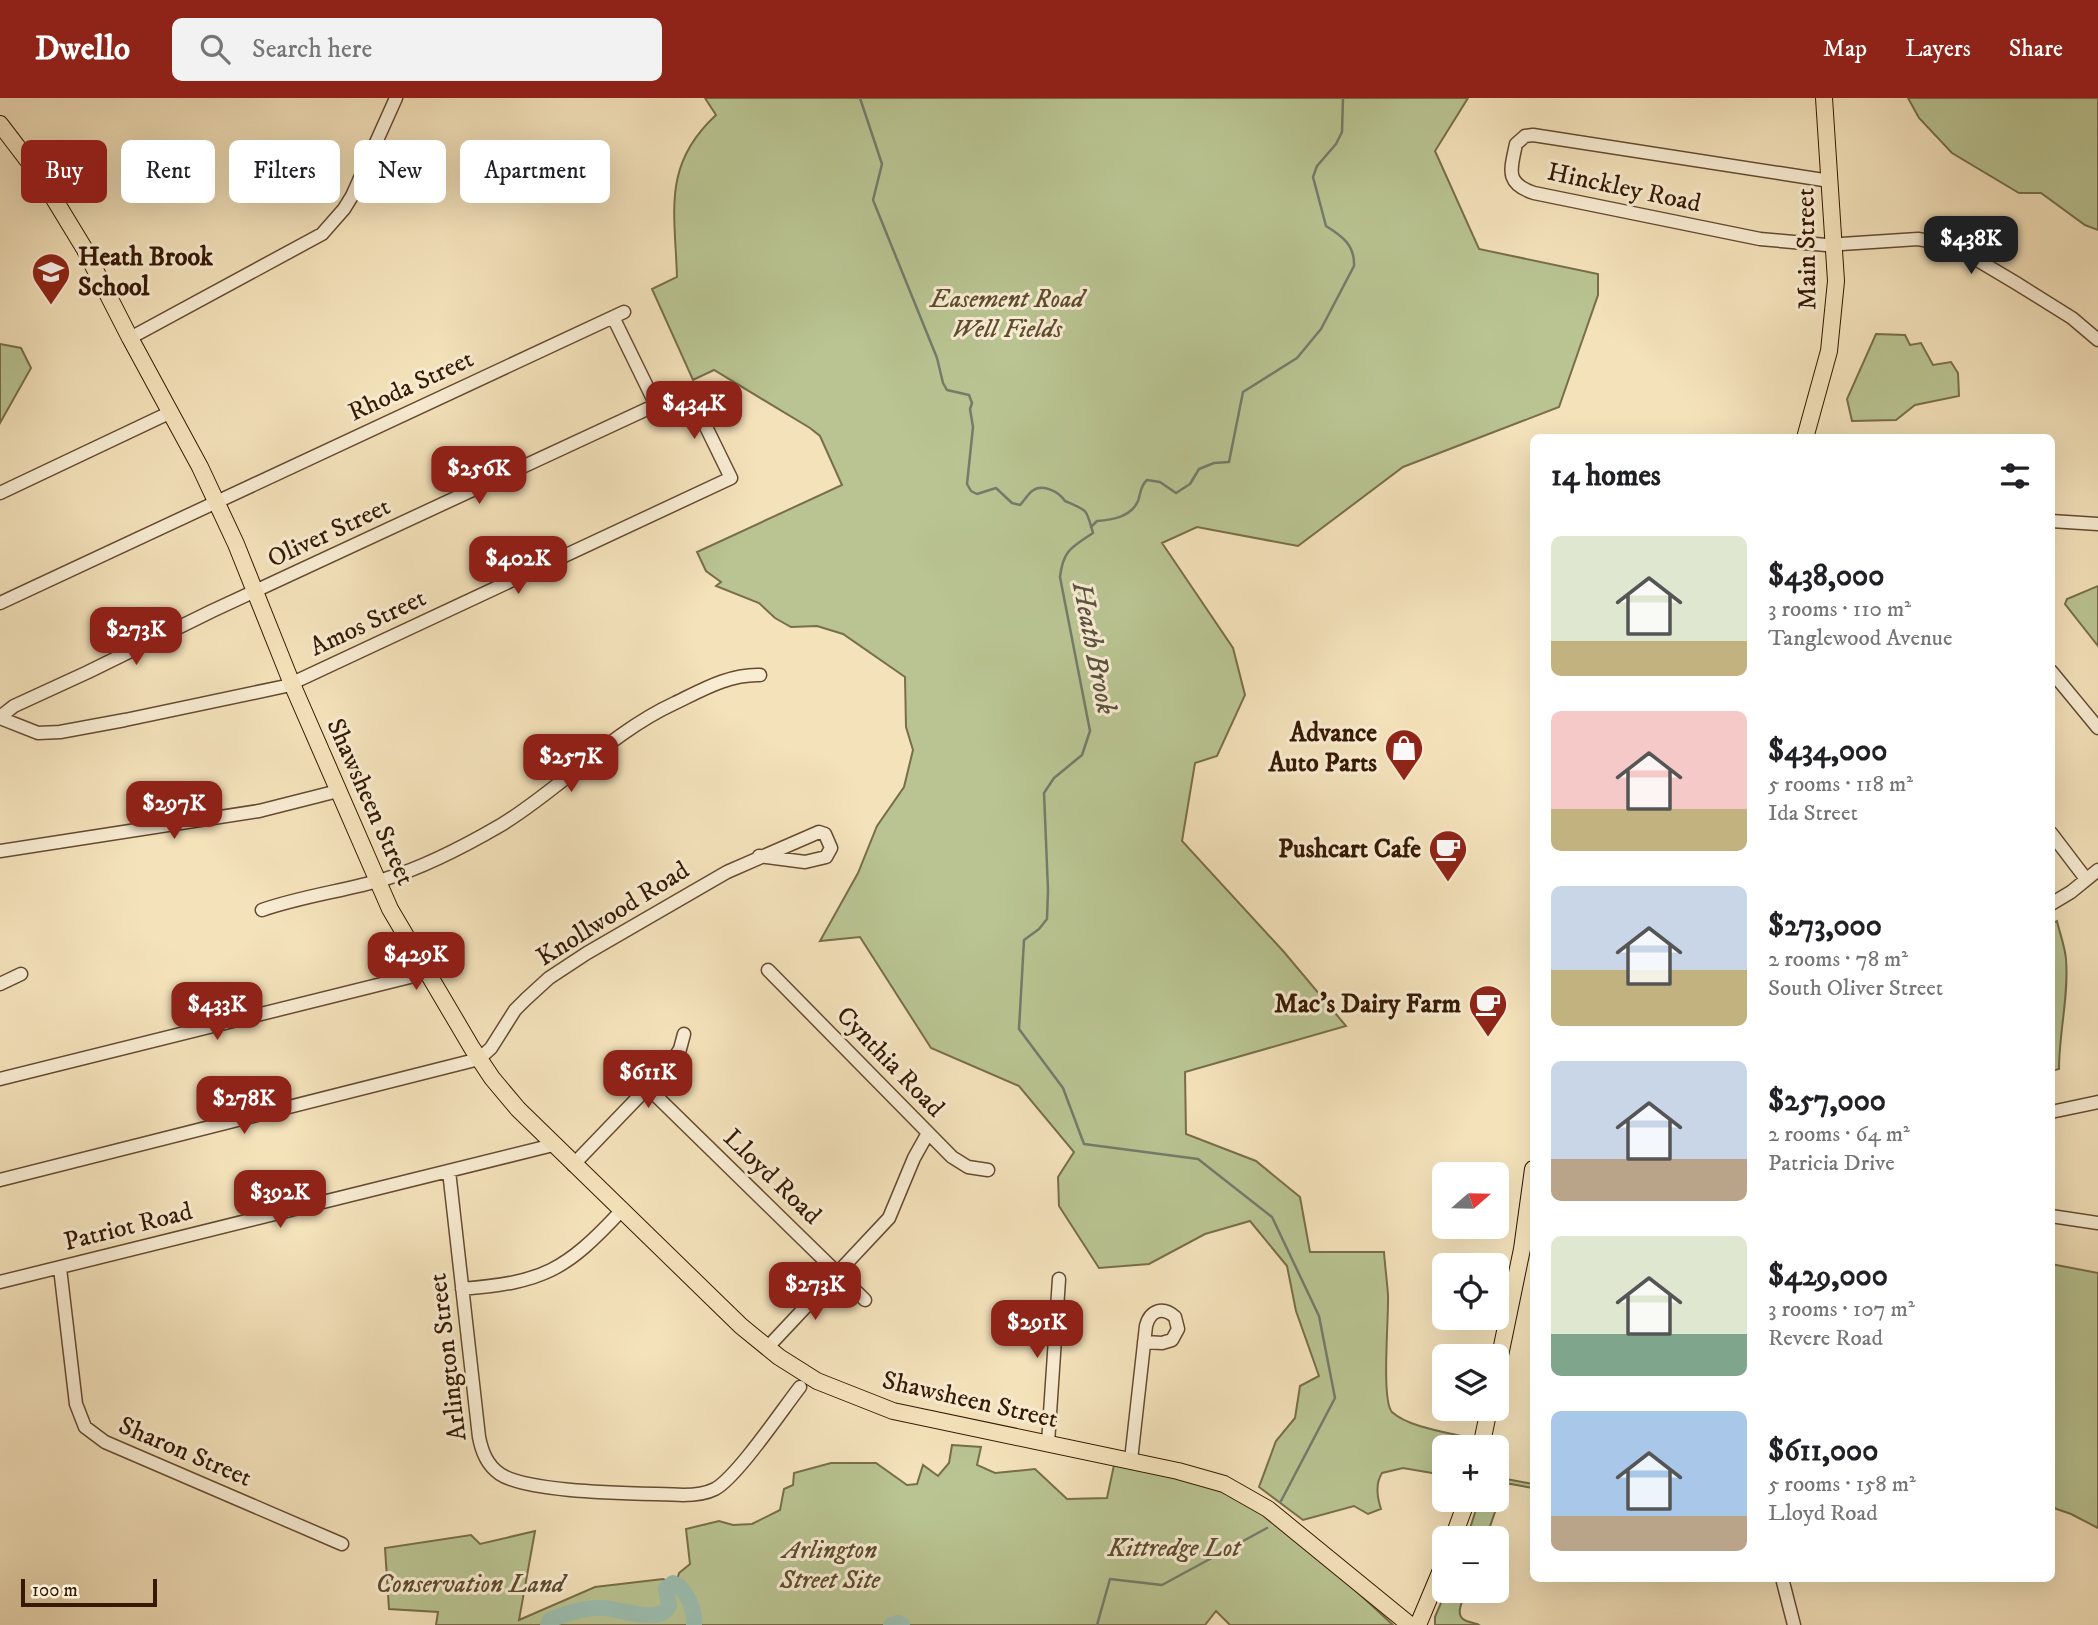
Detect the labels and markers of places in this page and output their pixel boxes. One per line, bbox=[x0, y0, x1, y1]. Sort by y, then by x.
pin: $438K bbox=[1922, 216, 2020, 276]
place label: Heath Brook School bbox=[78, 241, 214, 304]
school or university icon: Heath Brook School bbox=[30, 251, 72, 306]
pin: $434K bbox=[645, 382, 743, 441]
pin: $256K bbox=[430, 446, 528, 506]
pin: $402K bbox=[469, 536, 567, 596]
pin: $273K bbox=[87, 608, 185, 667]
place label: Advance Auto Parts bbox=[1268, 717, 1377, 780]
shop icon: Advance Auto Parts bbox=[1383, 727, 1425, 782]
pin: $257K bbox=[522, 734, 620, 794]
pin: $297K bbox=[125, 782, 223, 841]
cafe icon: Pushcart Cafe bbox=[1427, 828, 1469, 883]
place label: Pushcart Cafe bbox=[1278, 833, 1421, 866]
pin: $429K bbox=[367, 932, 465, 992]
pin: $433K bbox=[168, 982, 266, 1042]
cafe icon: Mac's Dairy Farm bbox=[1467, 983, 1509, 1038]
place label: Mac's Dairy Farm bbox=[1274, 988, 1461, 1021]
pin: $611K bbox=[599, 1051, 697, 1110]
pin: $278K bbox=[195, 1076, 293, 1136]
pin: $392K bbox=[231, 1170, 329, 1230]
pin: $273K bbox=[766, 1262, 864, 1322]
pin: $291K bbox=[988, 1300, 1086, 1360]

